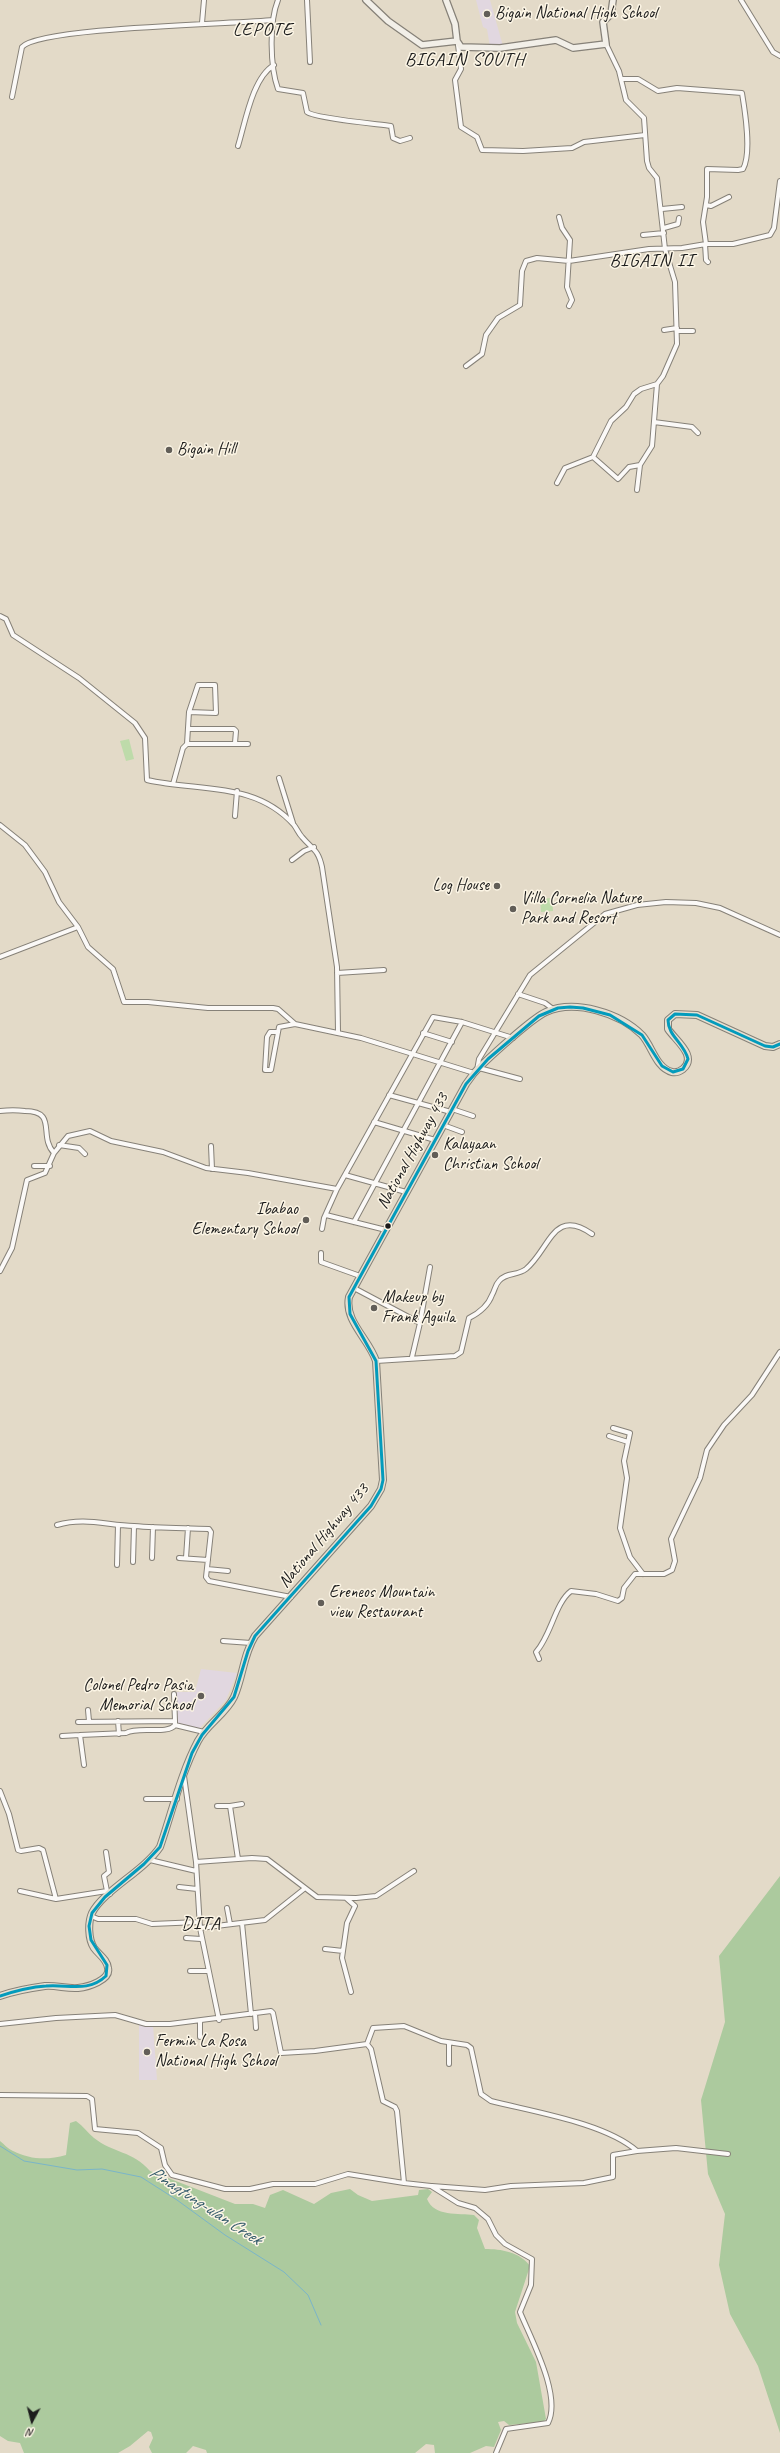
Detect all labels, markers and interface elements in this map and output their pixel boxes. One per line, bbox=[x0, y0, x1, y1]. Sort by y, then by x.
place label: Bigain National High School bbox=[495, 4, 657, 24]
marker: Bigain National High School bbox=[482, 9, 492, 19]
district label: LEPOTE bbox=[233, 19, 293, 41]
district label: BIGAIN SOUTH bbox=[406, 49, 524, 71]
district label: BIGAIN II bbox=[610, 250, 694, 272]
place label: Bigain Hill bbox=[177, 440, 236, 460]
marker: Bigain Hill bbox=[164, 445, 174, 455]
place label: Log House bbox=[432, 876, 489, 896]
marker: Log House bbox=[492, 881, 502, 891]
place label: Villa Cornelia Nature Park and Resort bbox=[521, 889, 641, 929]
marker: Villa Cornelia Nature Park and Resort bbox=[508, 904, 518, 914]
street label: National Highway 433 bbox=[373, 1089, 453, 1213]
place label: Kalayaan Christian School bbox=[443, 1135, 538, 1175]
marker: Kalayaan Christian School bbox=[430, 1150, 440, 1160]
place label: Ibabao Elementary School bbox=[192, 1200, 298, 1240]
marker: Ibabao Elementary School bbox=[301, 1215, 311, 1225]
unlabelled marker bbox=[383, 1221, 393, 1231]
place label: Makeup by Frank Aguila bbox=[382, 1288, 455, 1328]
marker: Makeup by Frank Aguila bbox=[369, 1303, 379, 1313]
street label: National Highway 433 bbox=[275, 1480, 373, 1592]
place label: Ereneos Mountain view Restaurant bbox=[329, 1583, 434, 1623]
marker: Ereneos Mountain view Restaurant bbox=[316, 1598, 326, 1608]
place label: Colonel Pedro Pasia Memorial School bbox=[83, 1676, 193, 1716]
marker: Colonel Pedro Pasia Memorial School bbox=[196, 1691, 206, 1701]
district label: DITA bbox=[181, 1913, 221, 1935]
place label: Fermin La Rosa National High School bbox=[155, 2032, 277, 2072]
marker: Fermin La Rosa National High School bbox=[142, 2047, 152, 2057]
water label: Pinagtung-ulan Creek bbox=[145, 2162, 265, 2250]
north arrow bbox=[12, 2401, 52, 2441]
text: N bbox=[26, 2426, 35, 2440]

